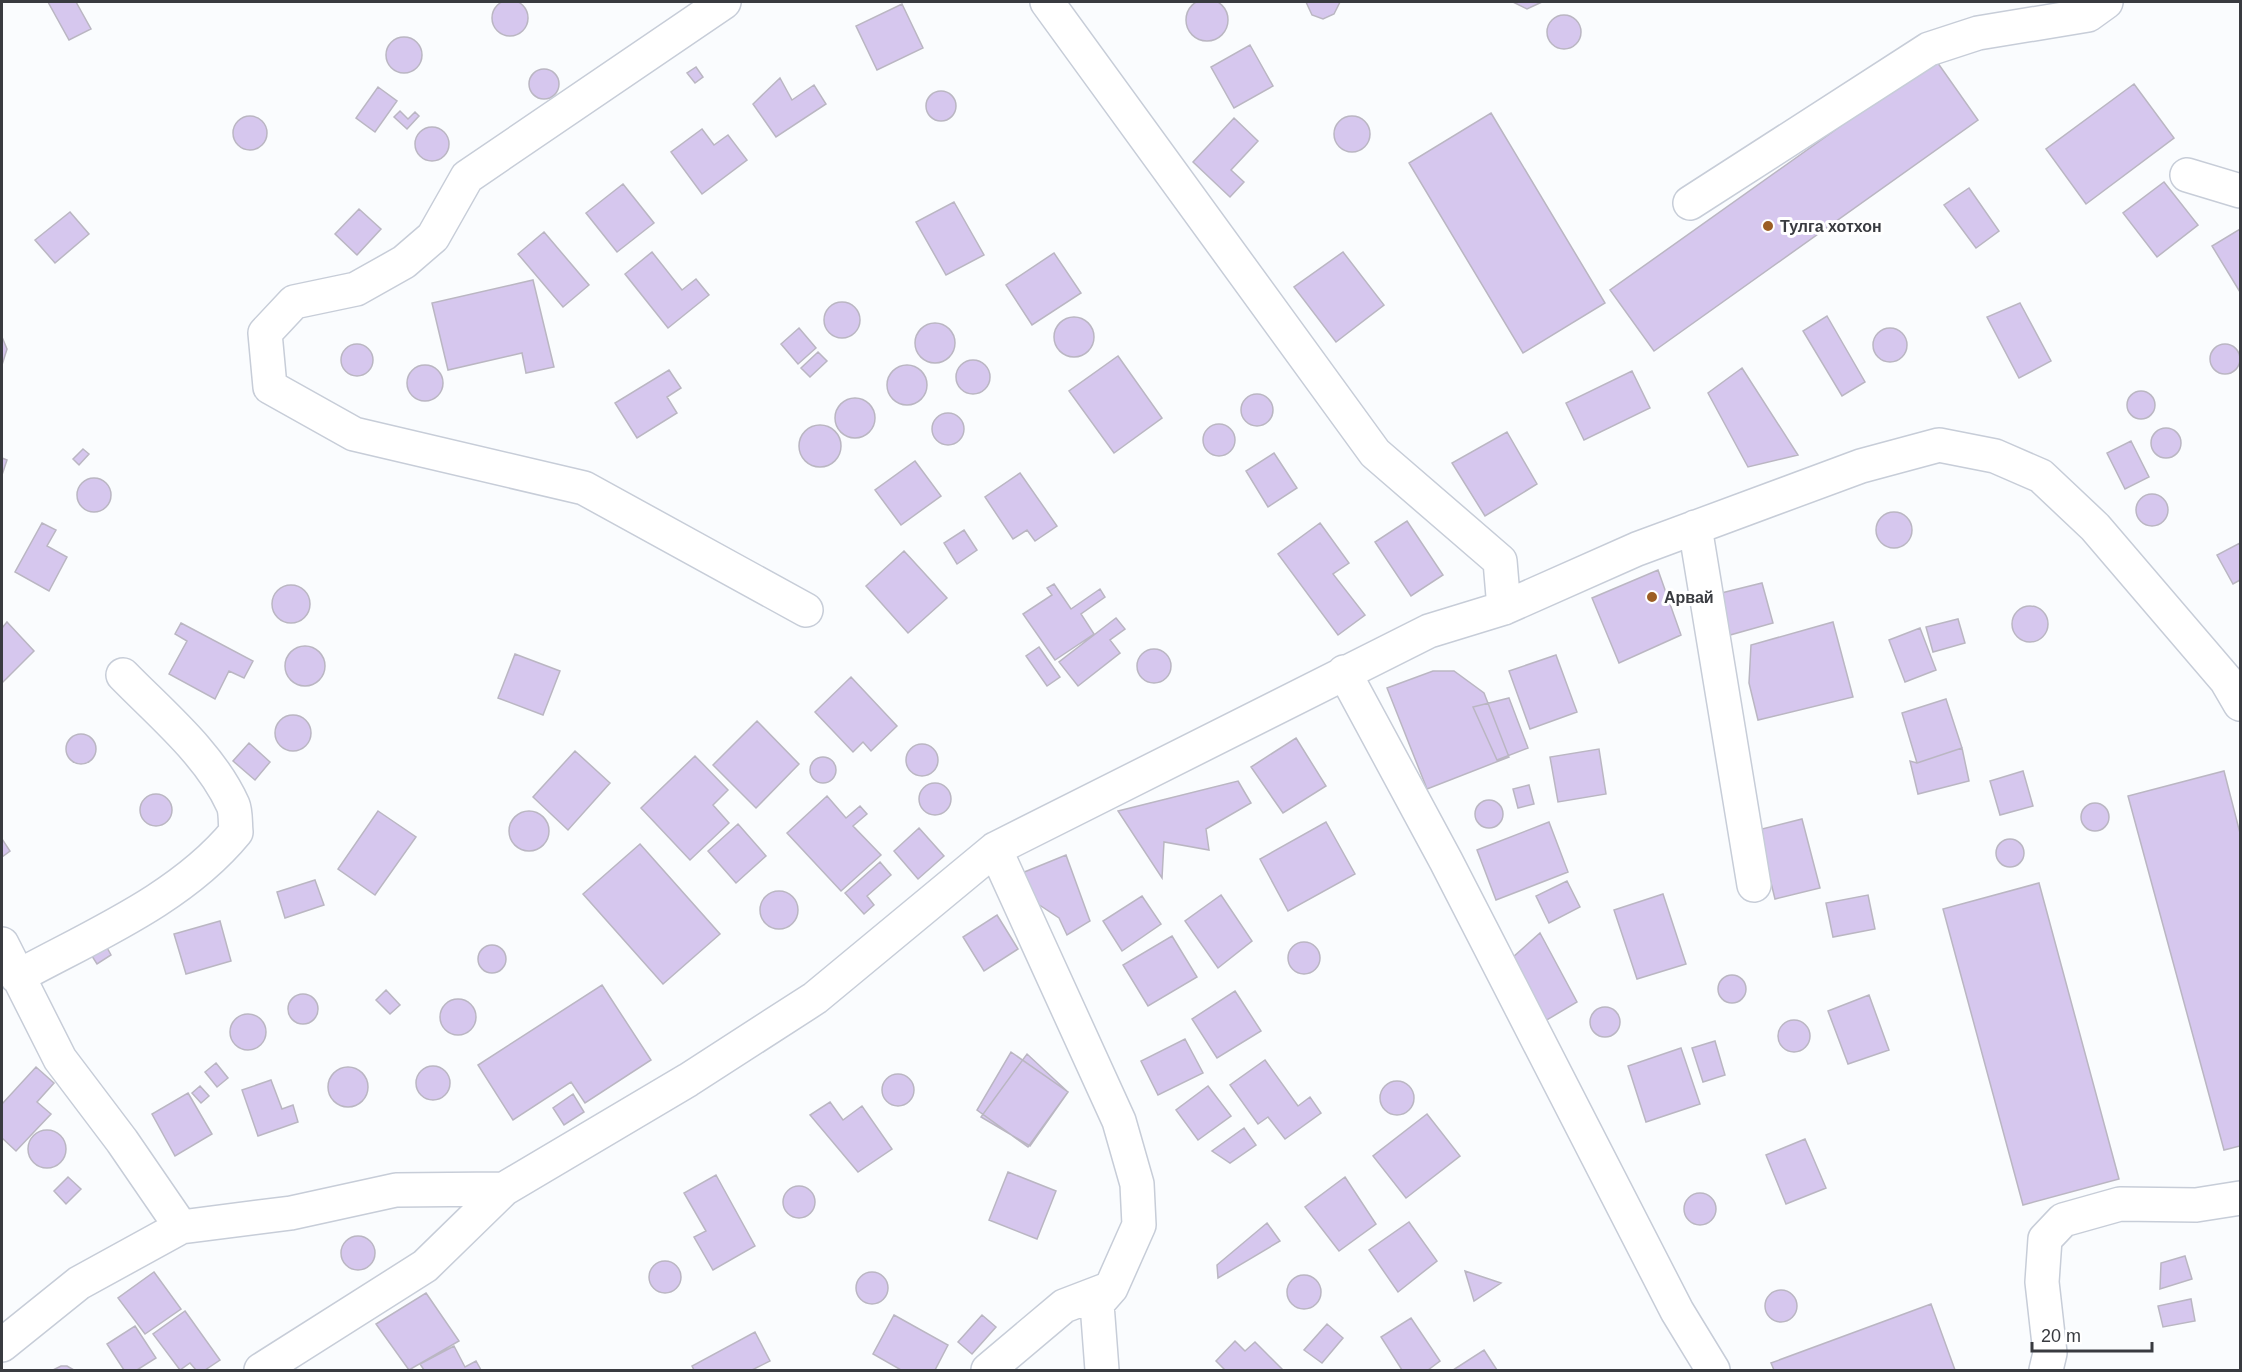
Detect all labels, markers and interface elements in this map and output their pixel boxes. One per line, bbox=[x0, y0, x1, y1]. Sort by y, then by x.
place label: Тулга хотхон bbox=[1780, 218, 1882, 235]
marker: Тулга хотхон bbox=[1761, 219, 1775, 233]
place label: Арвай bbox=[1664, 589, 1714, 606]
marker: Арвай bbox=[1645, 590, 1659, 604]
scale bar bbox=[2032, 1315, 2152, 1353]
text: 20 m bbox=[2041, 1326, 2081, 1346]

